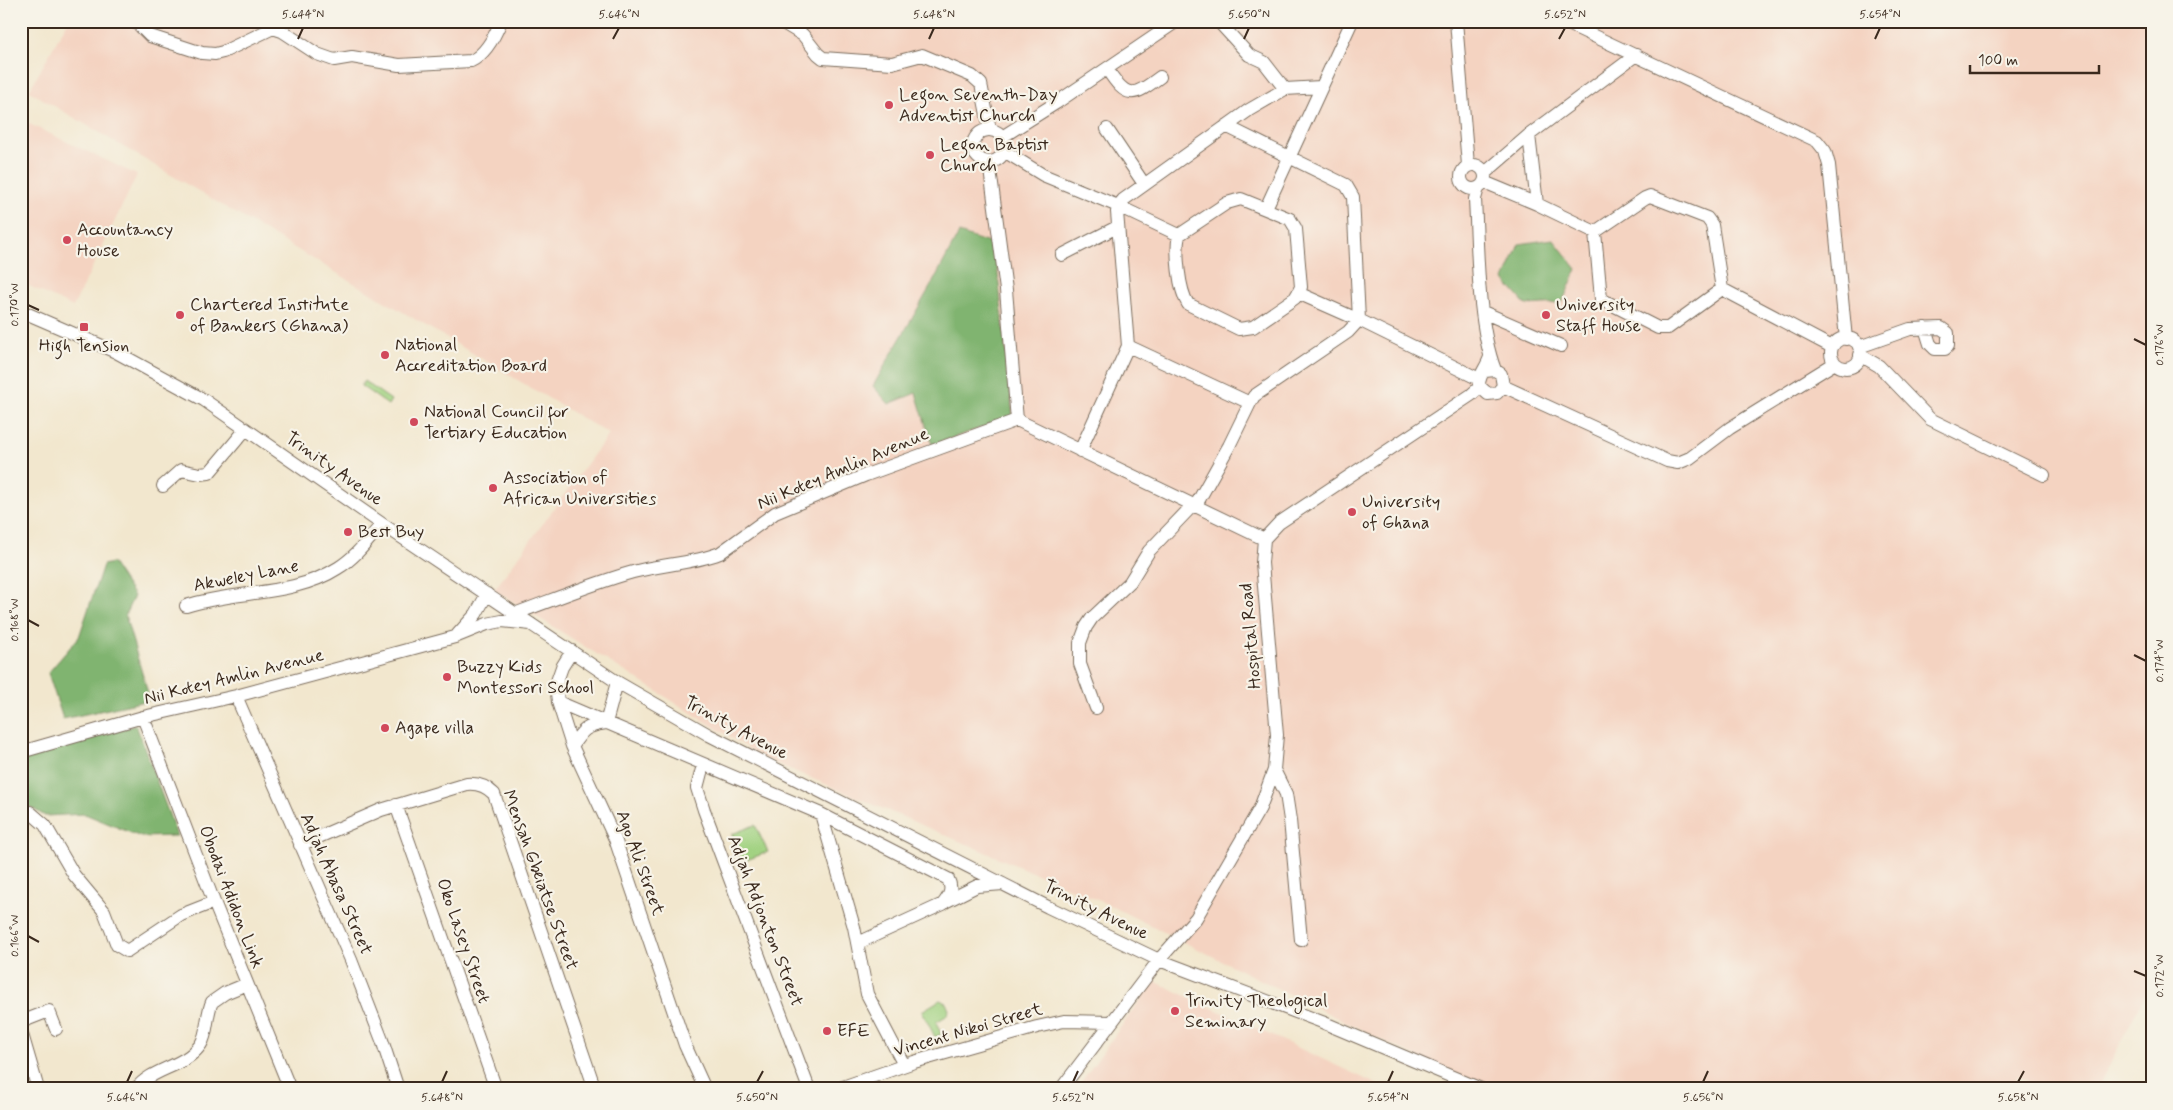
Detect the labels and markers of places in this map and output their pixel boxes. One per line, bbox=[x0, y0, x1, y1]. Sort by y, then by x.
place label: Legon Seventh-Day Adventist Church bbox=[899, 83, 1058, 128]
marker: Legon Seventh-Day Adventist Church bbox=[883, 99, 895, 111]
place label: Legon Baptist Church bbox=[940, 133, 1049, 178]
marker: Legon Baptist Church bbox=[924, 149, 936, 161]
place label: Accountancy House bbox=[77, 218, 173, 263]
marker: Accountancy House bbox=[61, 234, 73, 246]
place label: Chartered Institute of Bankers (Ghana) bbox=[190, 293, 349, 338]
place label: University Staff House bbox=[1556, 293, 1641, 338]
marker: Chartered Institute of Bankers (Ghana) bbox=[174, 309, 186, 321]
marker: University Staff House bbox=[1540, 309, 1552, 321]
marker: High Tension bbox=[78, 321, 90, 333]
place label: National Accreditation Board bbox=[395, 333, 547, 378]
place label: High Tension bbox=[39, 334, 129, 360]
marker: National Accreditation Board bbox=[379, 349, 391, 361]
place label: National Council for Tertiary Education bbox=[424, 400, 569, 445]
marker: National Council for Tertiary Education bbox=[408, 416, 420, 428]
place label: Association of African Universities bbox=[503, 466, 656, 511]
marker: Association of African Universities bbox=[487, 482, 499, 494]
place label: University of Ghana bbox=[1362, 490, 1440, 535]
marker: University of Ghana bbox=[1346, 506, 1358, 518]
place label: Best Buy bbox=[358, 520, 424, 544]
marker: Best Buy bbox=[342, 526, 354, 538]
place label: Buzzy Kids Montessori School bbox=[457, 655, 594, 700]
marker: Buzzy Kids Montessori School bbox=[441, 671, 453, 683]
place label: Agape villa bbox=[395, 716, 474, 740]
marker: Agape villa bbox=[379, 722, 391, 734]
place label: Trinity Theological Seminary bbox=[1185, 989, 1327, 1034]
marker: Trinity Theological Seminary bbox=[1169, 1005, 1181, 1017]
place label: EFE bbox=[837, 1019, 870, 1043]
marker: EFE bbox=[821, 1025, 833, 1037]

